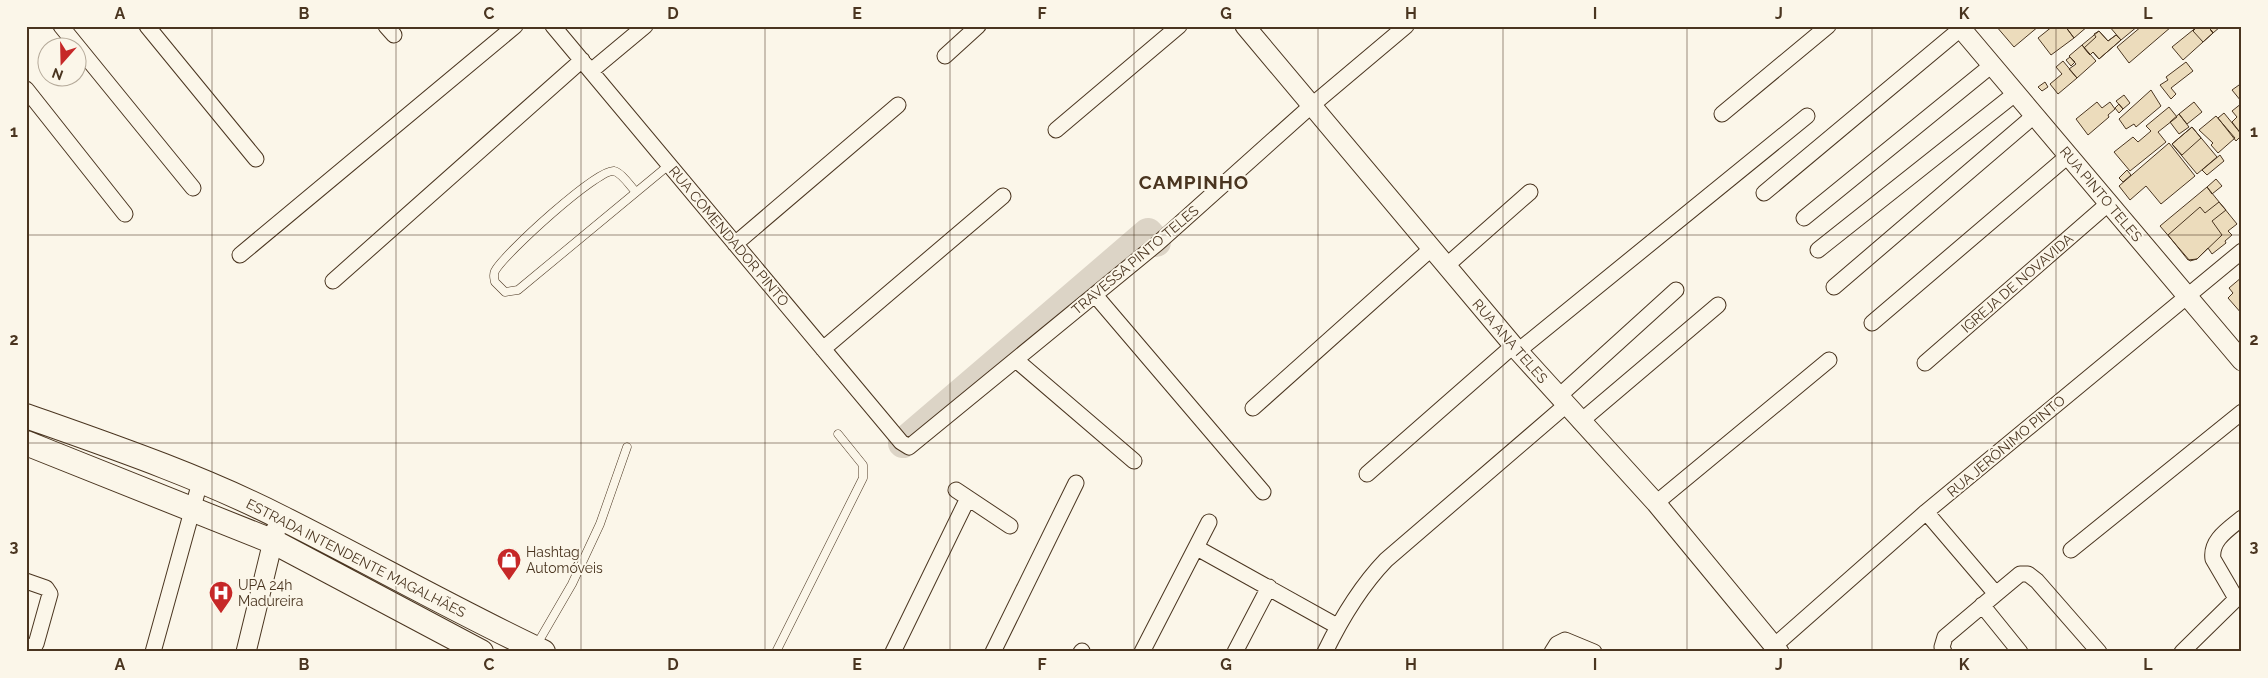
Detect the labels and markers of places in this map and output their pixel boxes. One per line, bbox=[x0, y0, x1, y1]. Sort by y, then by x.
place label: Hashtag Automóveis bbox=[526, 544, 603, 576]
shop icon: Hashtag Automóveis bbox=[496, 547, 522, 581]
place label: UPA 24h Madureira bbox=[238, 577, 303, 609]
hospital icon: UPA 24h Madureira bbox=[208, 580, 234, 614]

